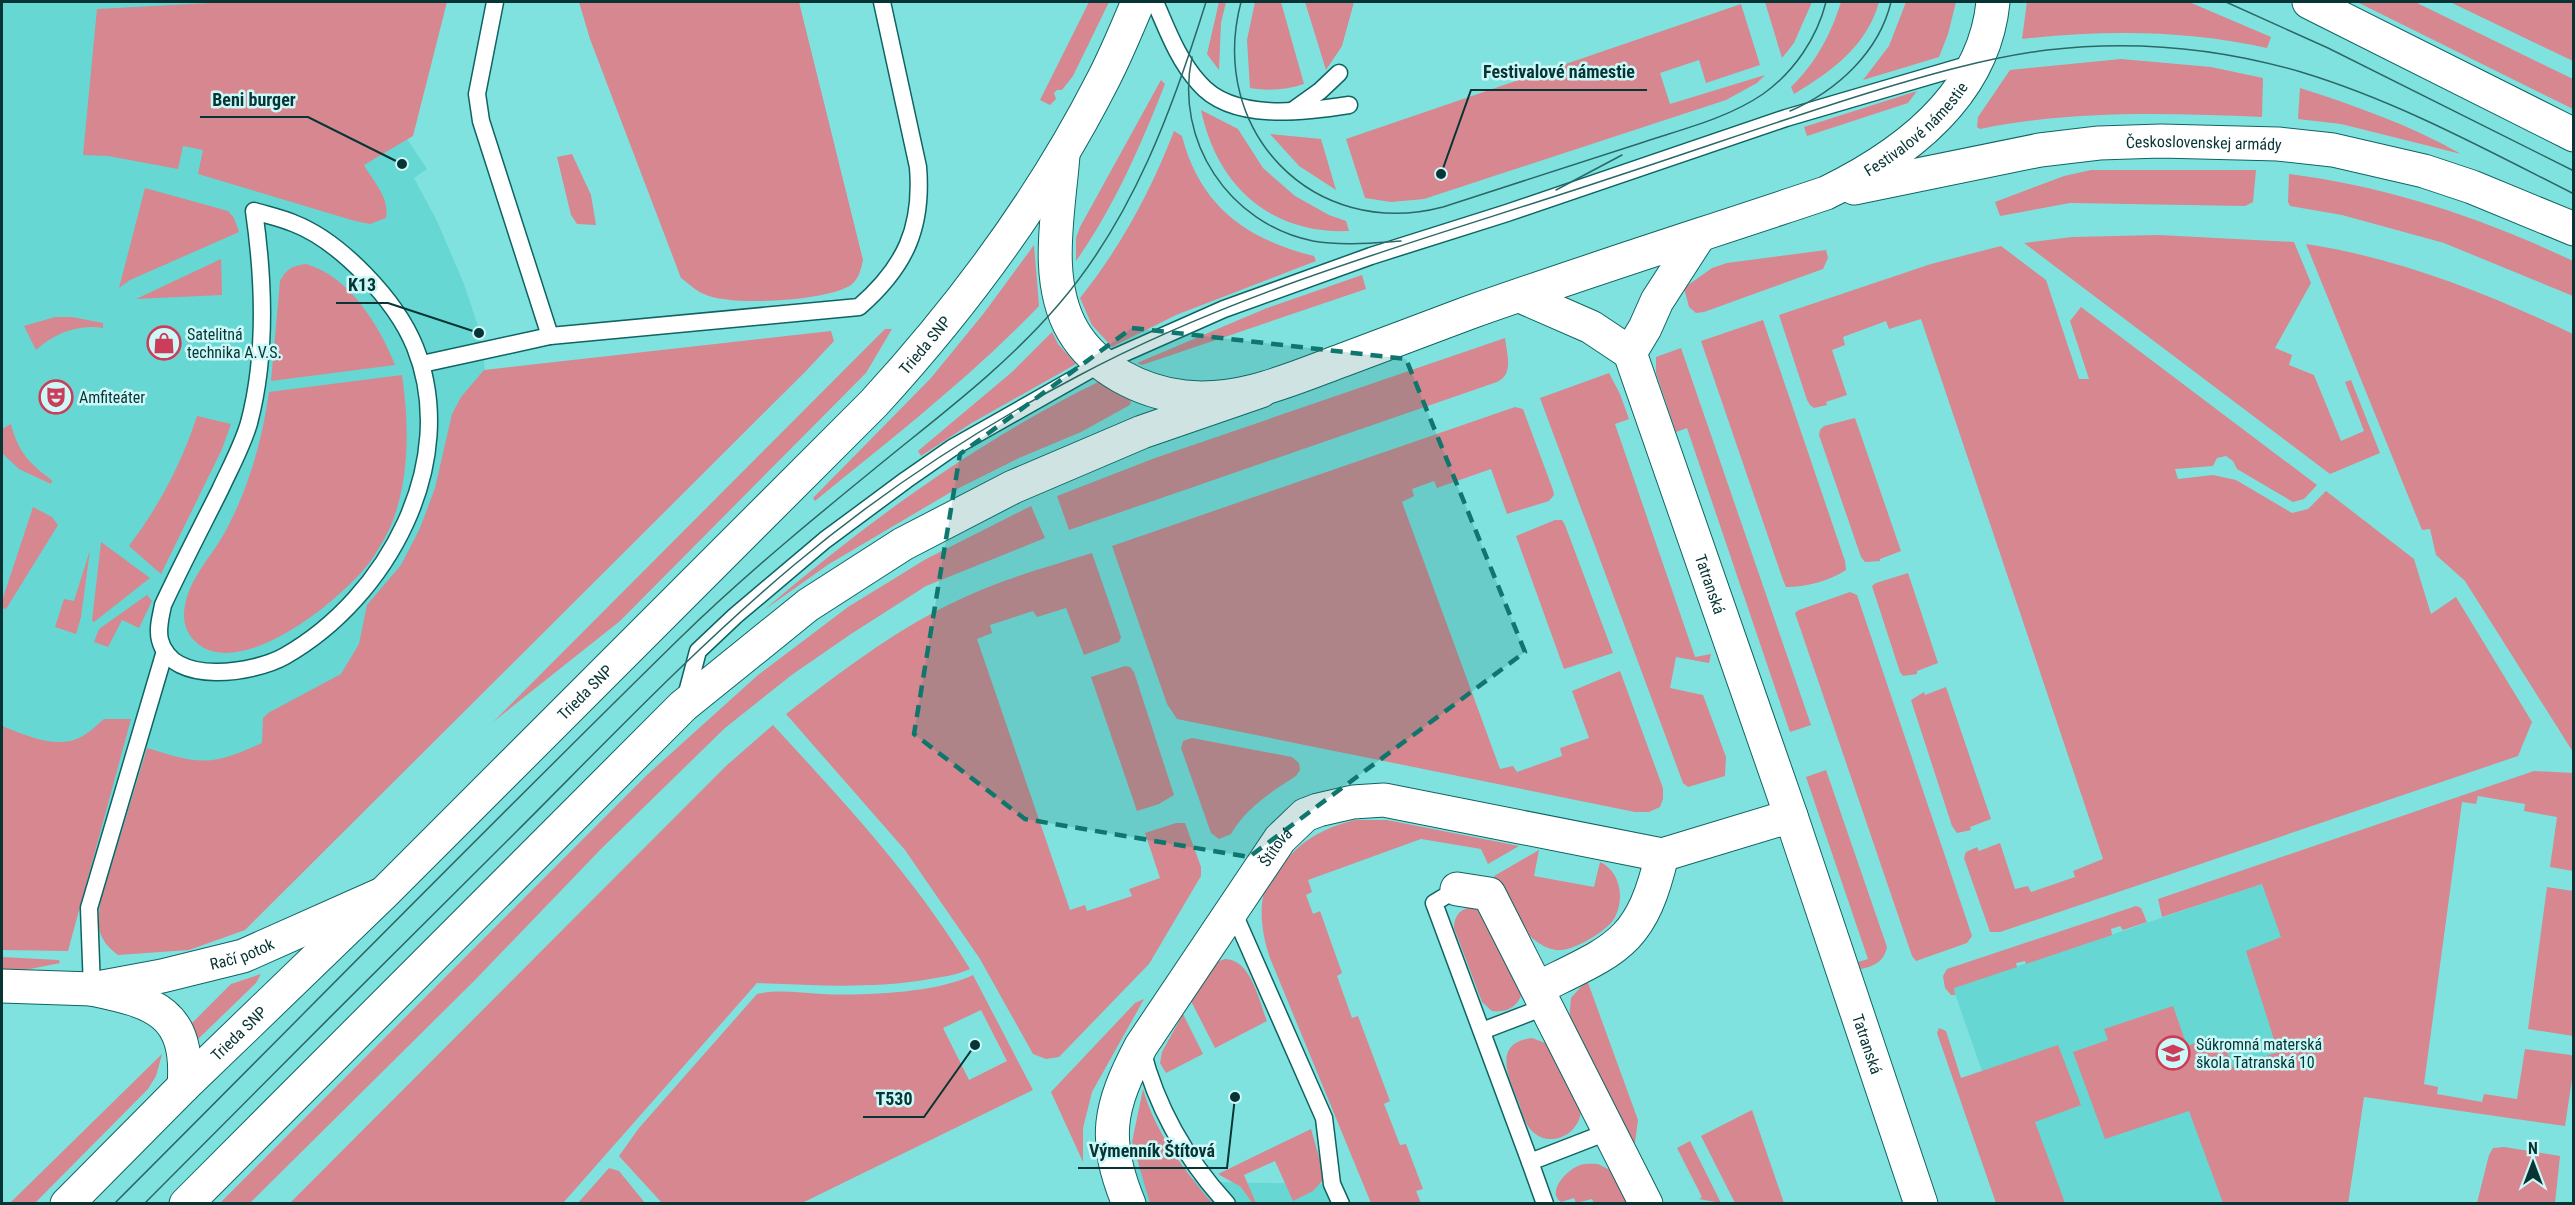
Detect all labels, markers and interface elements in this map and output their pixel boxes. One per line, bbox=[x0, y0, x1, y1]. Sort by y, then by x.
callout: Festivalové námestie bbox=[1471, 54, 1647, 90]
text: Festivalové námestie bbox=[1483, 61, 1635, 82]
street label: Festivalové námestie bbox=[1861, 79, 1972, 180]
callout: Beni burger bbox=[200, 81, 308, 117]
text: Beni burger bbox=[212, 89, 296, 110]
street label: Československej armády bbox=[2125, 132, 2283, 154]
callout: K13 bbox=[336, 267, 388, 303]
text: K13 bbox=[348, 274, 376, 295]
street label: Trieda SNP bbox=[895, 312, 955, 378]
shop icon: Satelitná technika A.V.S. bbox=[146, 325, 182, 361]
place label: Satelitná technika A.V.S. bbox=[187, 325, 282, 362]
theatre icon: Amfiteáter bbox=[38, 379, 74, 415]
place label: Amfiteáter bbox=[79, 388, 145, 407]
street label: Tatranská bbox=[1691, 552, 1729, 617]
street label: Trieda SNP bbox=[554, 661, 617, 724]
street label: Štítová bbox=[1255, 824, 1296, 870]
street label: Račí potok bbox=[208, 934, 278, 974]
street label: Trieda SNP bbox=[207, 1002, 271, 1065]
street label: Tatranská bbox=[1848, 1012, 1886, 1077]
school or university icon: Súkromná materská škola Tatranská 10 bbox=[2155, 1035, 2191, 1071]
place label: Súkromná materská škola Tatranská 10 bbox=[2196, 1035, 2322, 1072]
callout: T530 bbox=[863, 1081, 924, 1117]
text: T530 bbox=[875, 1088, 913, 1109]
callout: Výmenník Štítová bbox=[1078, 1132, 1227, 1168]
north arrow bbox=[2503, 1133, 2563, 1193]
text: N bbox=[2528, 1139, 2538, 1158]
text: Výmenník Štítová bbox=[1089, 1140, 1215, 1161]

